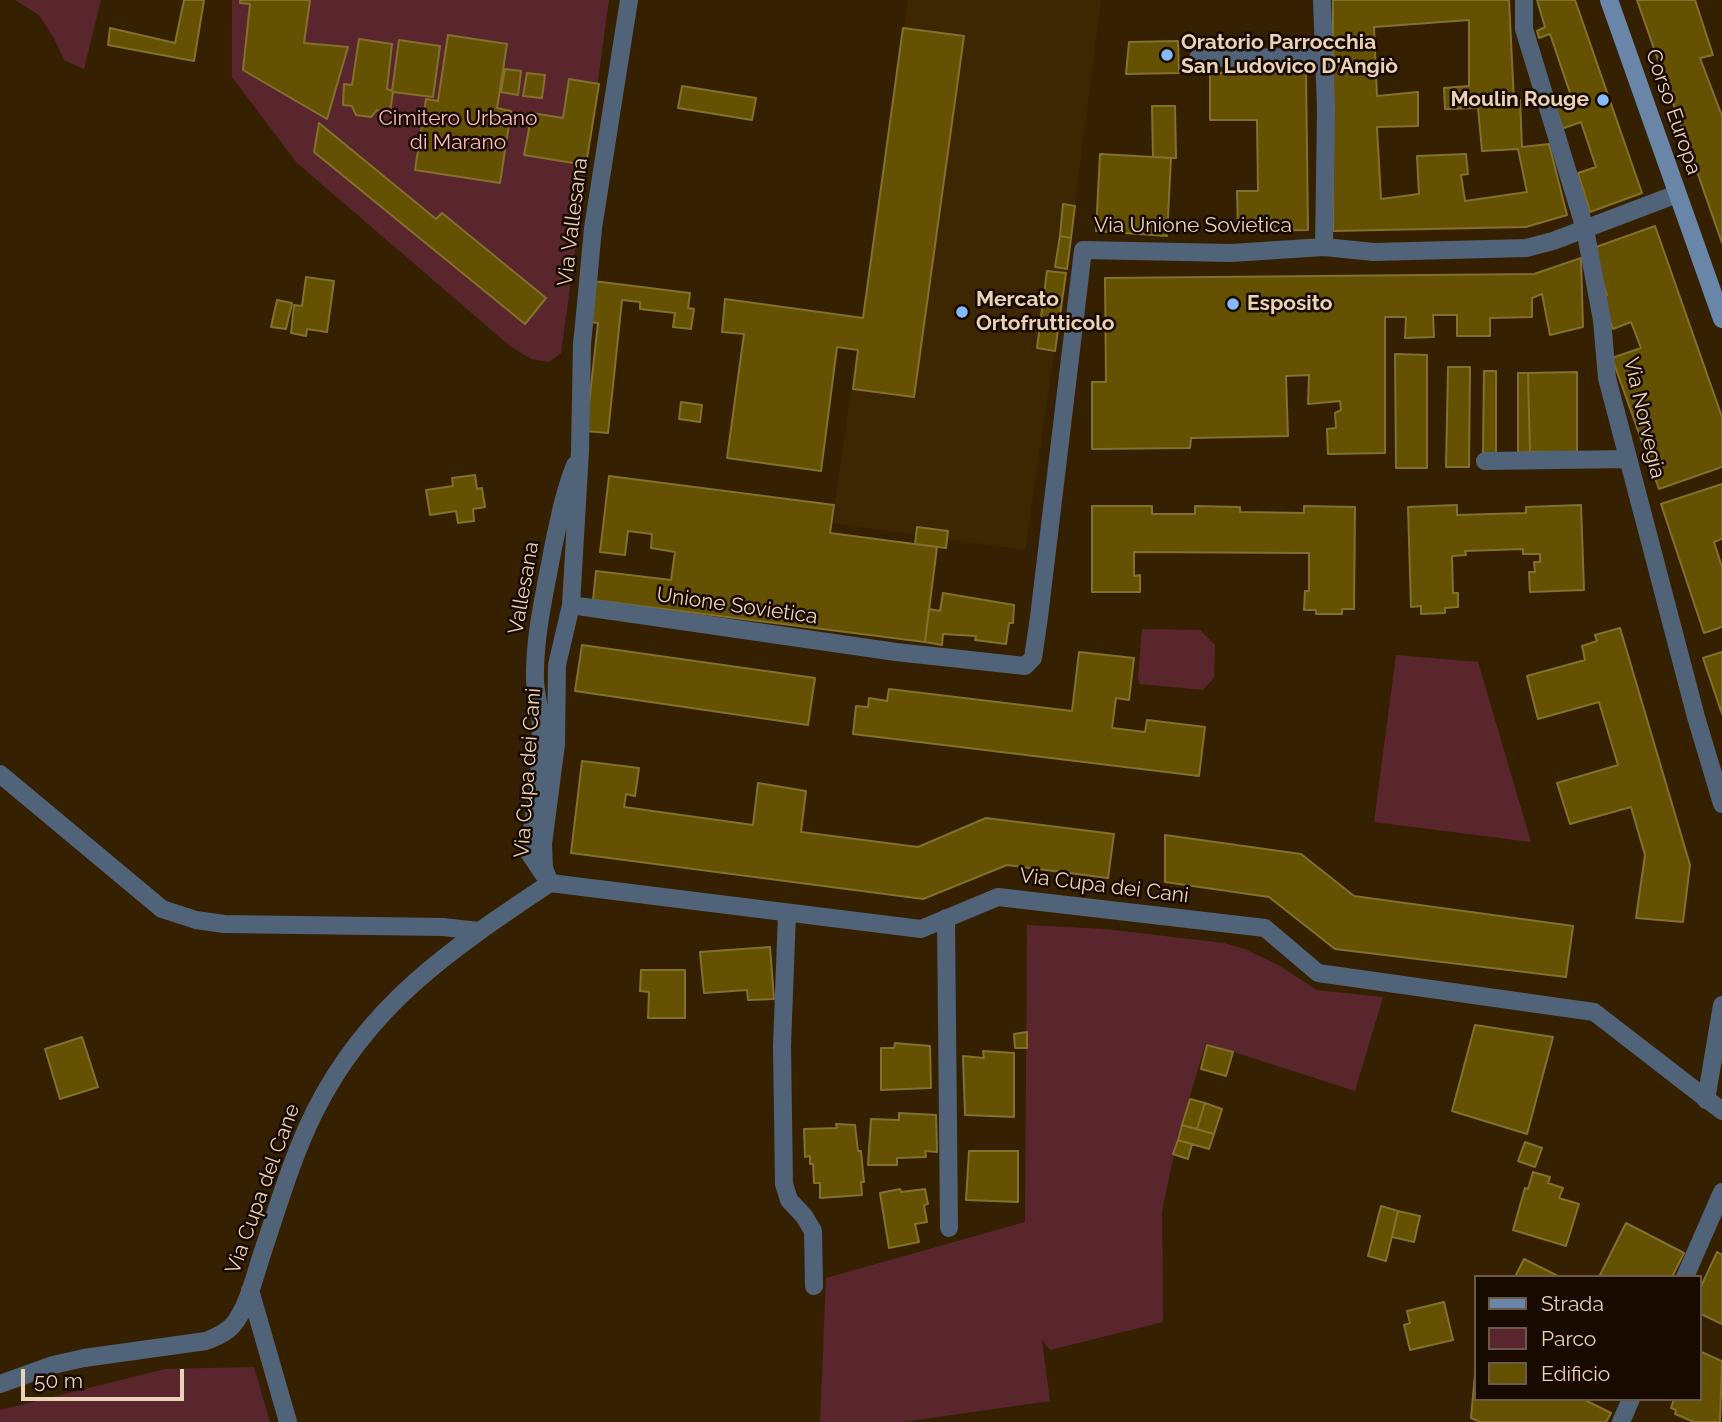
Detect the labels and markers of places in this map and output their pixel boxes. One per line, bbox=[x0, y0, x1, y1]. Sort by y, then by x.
place label: Oratorio Parrocchia San Ludovico D'Angiò bbox=[1181, 30, 1398, 80]
marker: Oratorio Parrocchia San Ludovico D'Angiò bbox=[1159, 47, 1175, 63]
place label: Moulin Rouge bbox=[1450, 87, 1589, 113]
marker: Moulin Rouge bbox=[1595, 92, 1611, 108]
place label: Mercato Ortofrutticolo bbox=[976, 287, 1115, 337]
place label: Esposito bbox=[1247, 291, 1332, 317]
marker: Esposito bbox=[1225, 296, 1241, 312]
marker: Mercato Ortofrutticolo bbox=[954, 304, 970, 320]

